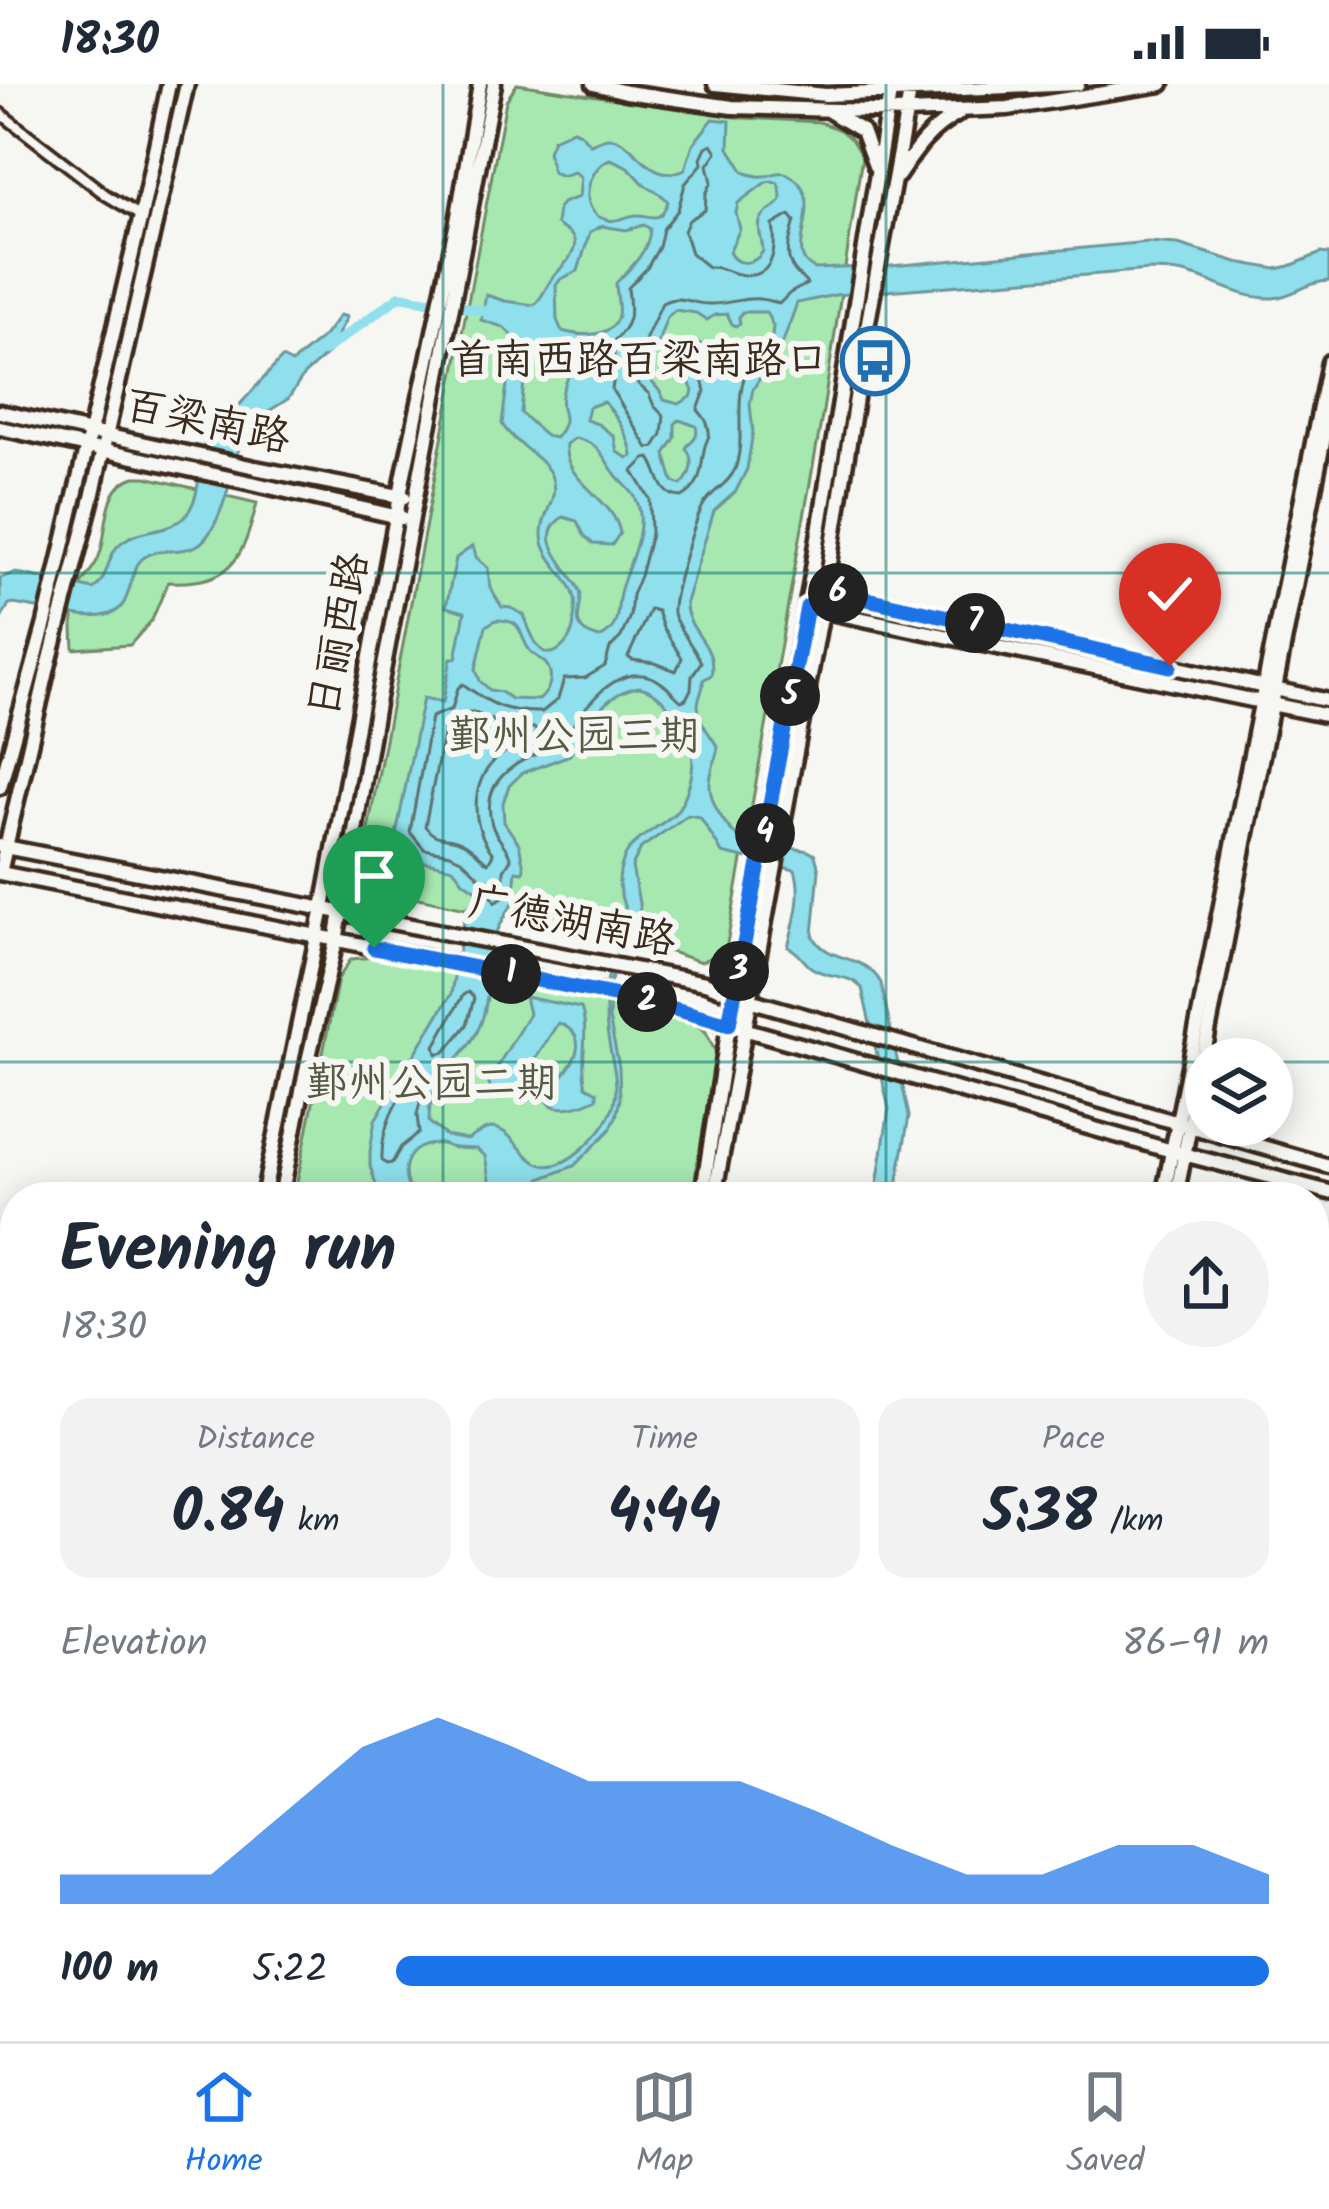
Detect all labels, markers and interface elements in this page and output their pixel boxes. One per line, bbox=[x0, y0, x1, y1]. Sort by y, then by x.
text: 18:30 bbox=[60, 6, 159, 78]
bus stop icon: 首南西路百梁南路口 bbox=[840, 326, 910, 396]
place label: 首南西路百梁南路口 bbox=[450, 328, 828, 395]
street label: 百梁南路 bbox=[118, 373, 296, 473]
pin bbox=[1119, 543, 1221, 666]
street label: 日丽西路 bbox=[291, 546, 389, 724]
icon: check bbox=[1137, 561, 1203, 627]
pin: 6 bbox=[808, 563, 868, 623]
text: 6 bbox=[829, 566, 847, 619]
pin: 7 bbox=[945, 593, 1005, 653]
text: 7 bbox=[967, 596, 983, 649]
pin: 5 bbox=[760, 666, 820, 726]
text: 5 bbox=[782, 669, 798, 722]
park label: 鄞州公园三期 bbox=[449, 704, 701, 771]
pin: 4 bbox=[735, 803, 795, 863]
text: 4 bbox=[756, 806, 774, 859]
pin bbox=[323, 825, 425, 948]
icon: arrive bbox=[341, 843, 407, 909]
street label: 广德湖南路 bbox=[463, 870, 681, 976]
pin: 3 bbox=[709, 941, 769, 1001]
pin: 1 bbox=[481, 944, 541, 1004]
text: 3 bbox=[730, 944, 748, 997]
text: 1 bbox=[506, 947, 516, 1000]
pin: 2 bbox=[617, 972, 677, 1032]
text: 2 bbox=[637, 975, 657, 1028]
map controls bbox=[1185, 1038, 1293, 1146]
button: layers bbox=[1185, 1038, 1293, 1146]
park label: 鄞州公园二期 bbox=[306, 1051, 558, 1118]
text: Evening run bbox=[60, 1200, 396, 1305]
button: share bbox=[1143, 1221, 1269, 1347]
text: 18:30 bbox=[60, 1298, 147, 1360]
text: Distance bbox=[196, 1414, 315, 1467]
text: Time bbox=[631, 1414, 698, 1467]
text: Pace bbox=[1042, 1414, 1105, 1467]
text: 0.84 bbox=[171, 1467, 285, 1563]
text: 4:44 bbox=[608, 1467, 721, 1563]
text: 5:38 bbox=[983, 1467, 1097, 1563]
text: km bbox=[285, 1496, 340, 1549]
text: /km bbox=[1097, 1496, 1164, 1549]
text: Elevation bbox=[60, 1614, 208, 1676]
text: 86–91 m bbox=[1122, 1614, 1269, 1676]
text: 100 m bbox=[60, 1940, 159, 2002]
text: 5:22 bbox=[252, 1940, 328, 2002]
tab: Home bbox=[184, 2064, 263, 2189]
tab: Map bbox=[631, 2064, 697, 2189]
tab: Saved bbox=[1066, 2064, 1145, 2189]

